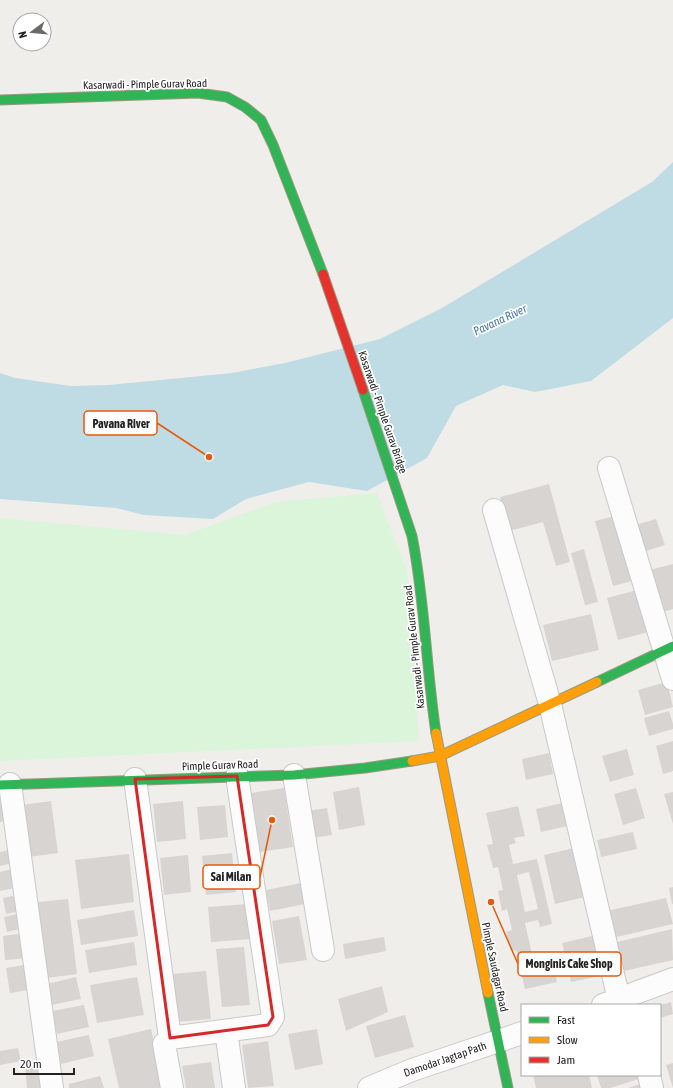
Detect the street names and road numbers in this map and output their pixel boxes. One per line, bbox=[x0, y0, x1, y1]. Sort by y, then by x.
street label: Kasarwadi - Pimple Gurav Road bbox=[83, 77, 207, 91]
street label: Kasarwadi - Pimple Gurav Bridge bbox=[356, 349, 410, 475]
street label: Kasarwadi - Pimple Gurav Road bbox=[402, 585, 426, 709]
street label: Pimple Gurav Road bbox=[182, 758, 258, 772]
street label: Pimple Saudagar Road bbox=[480, 921, 510, 1013]
street label: Damodar Jagtap Path bbox=[402, 1039, 488, 1079]

